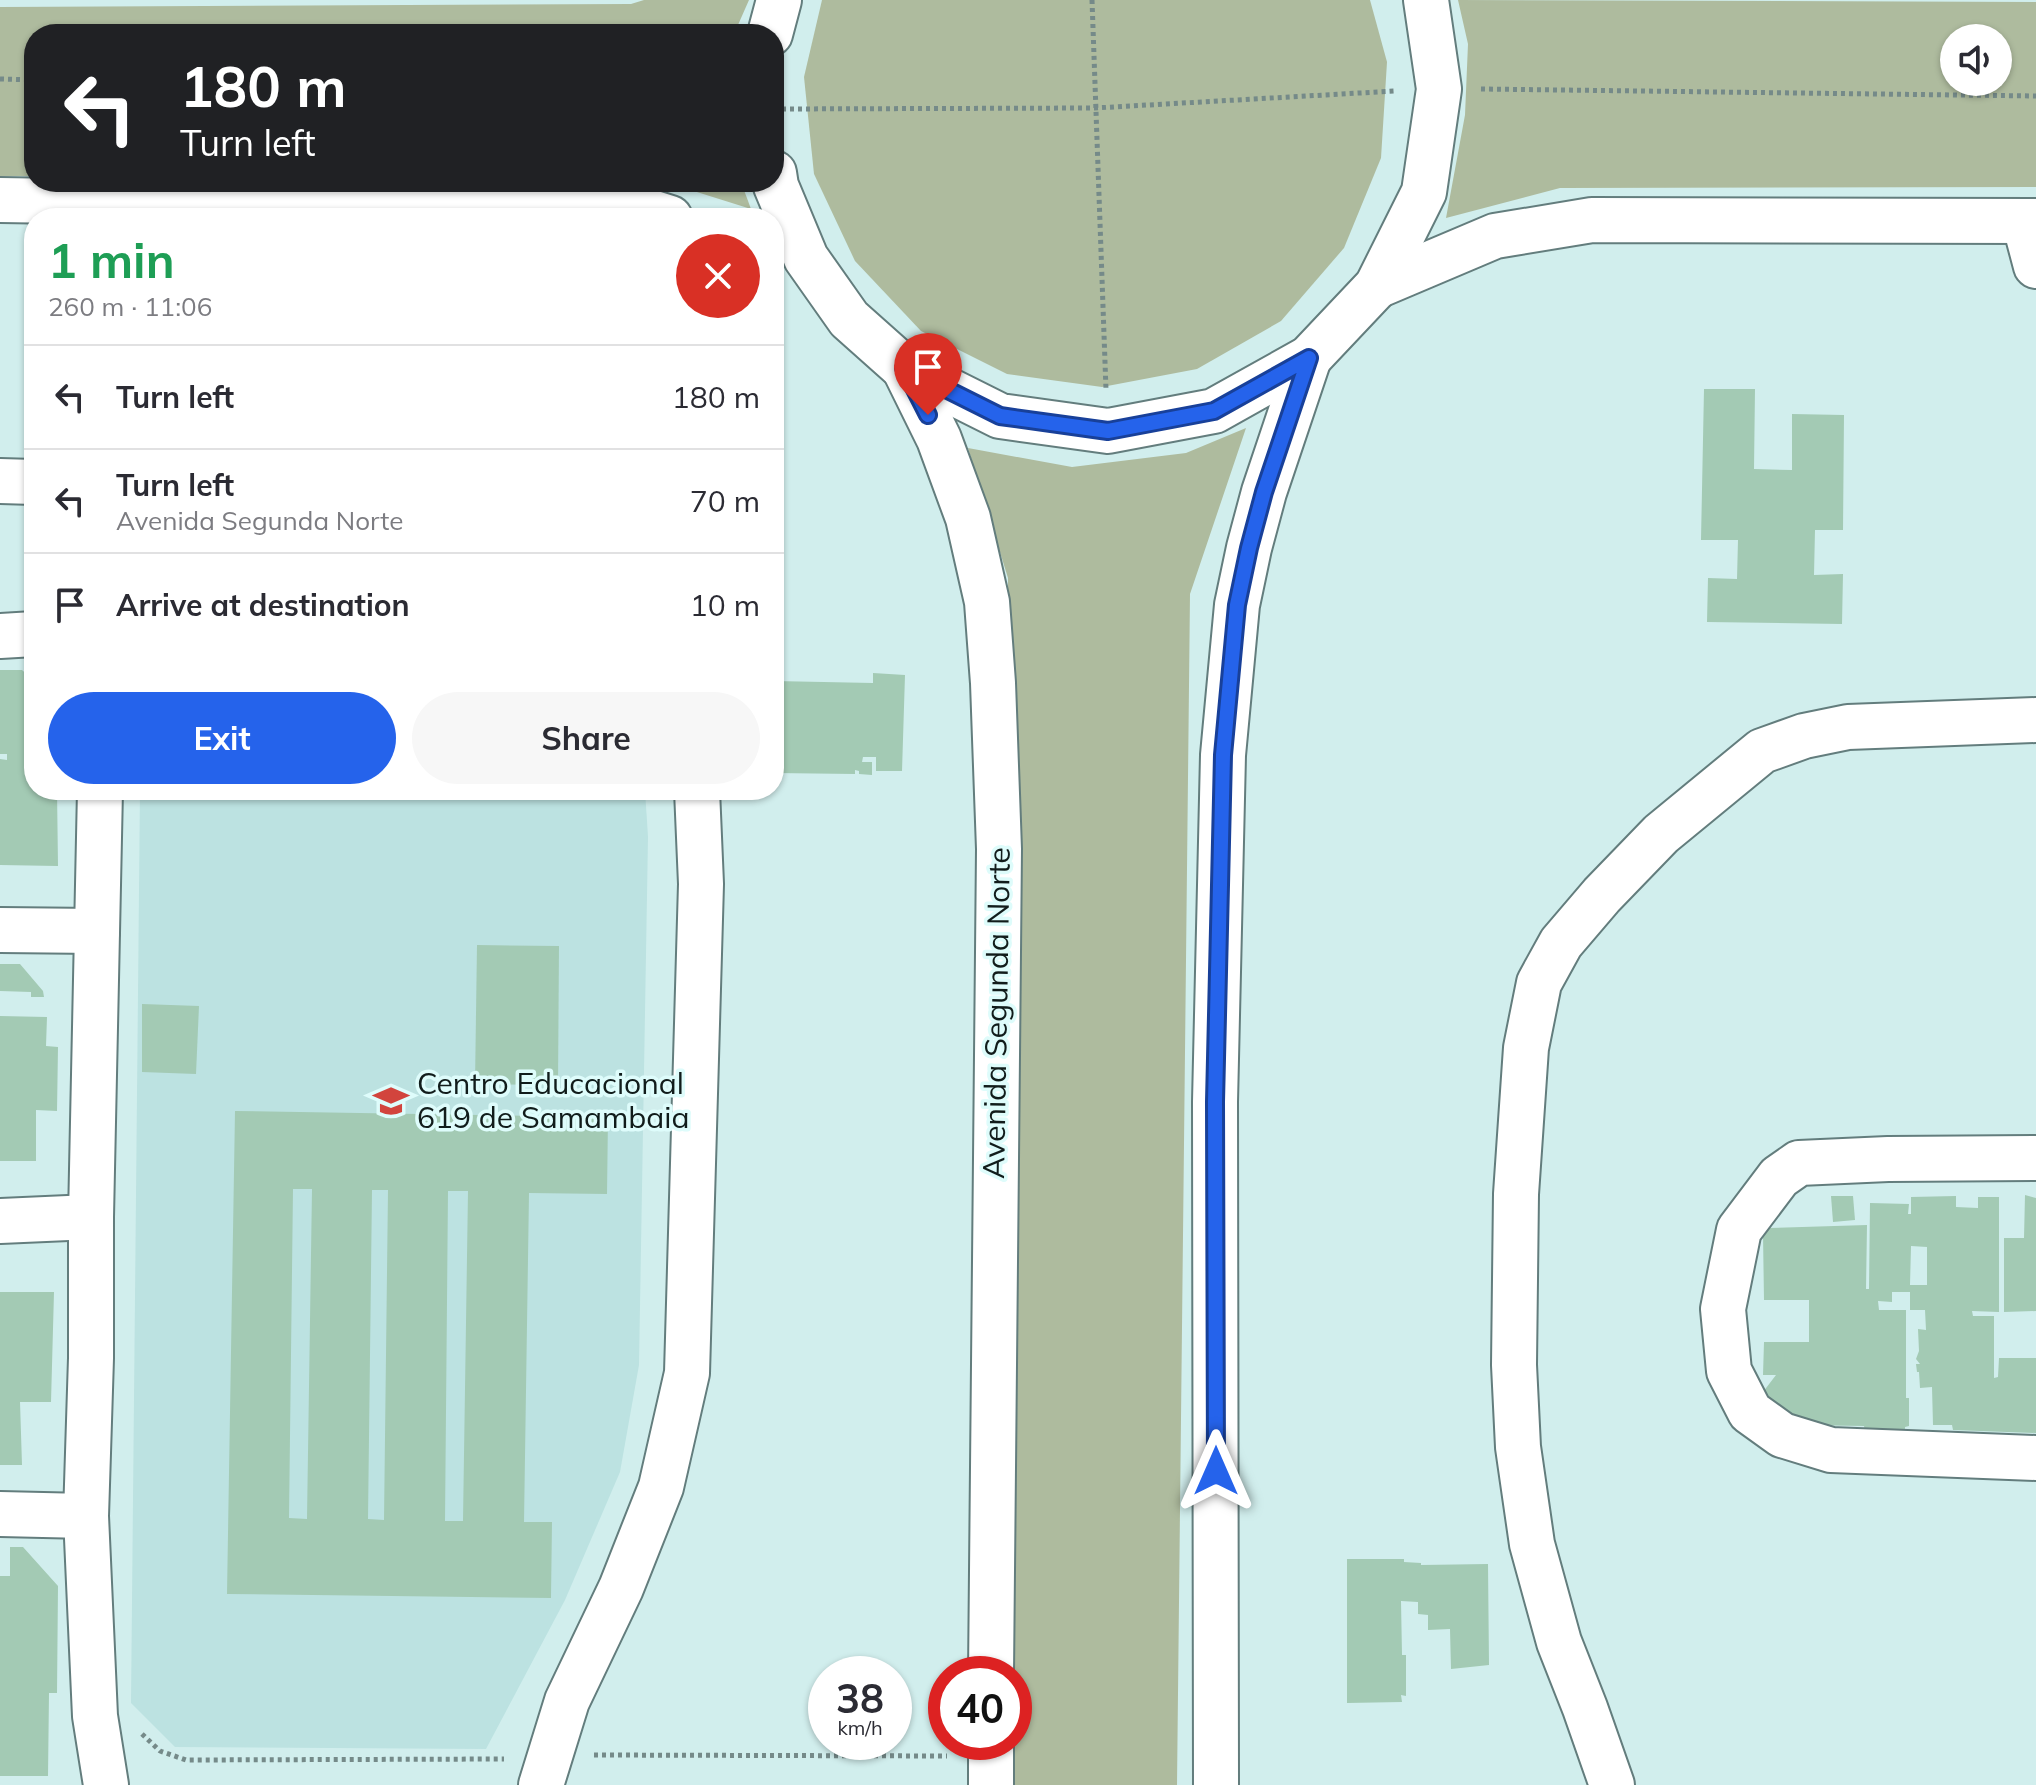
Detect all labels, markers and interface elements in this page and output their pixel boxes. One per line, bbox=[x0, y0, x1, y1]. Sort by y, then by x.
map controls bbox=[1940, 24, 2012, 96]
button: sound bbox=[1940, 24, 2012, 96]
text: 180 m bbox=[180, 51, 347, 121]
icon: left bbox=[48, 56, 152, 160]
text: Turn left bbox=[180, 120, 316, 165]
text: 1 min bbox=[48, 230, 175, 290]
button: close bbox=[676, 234, 760, 318]
text: 260 m · 11:06 bbox=[48, 290, 212, 323]
pin bbox=[894, 333, 962, 415]
icon: arrive bbox=[906, 345, 950, 389]
icon: left bbox=[48, 375, 92, 419]
text: Turn left bbox=[116, 378, 234, 416]
text: 180 m bbox=[672, 378, 760, 416]
text: Turn left bbox=[116, 466, 234, 504]
icon: left bbox=[48, 479, 92, 523]
text: 70 m bbox=[690, 482, 760, 520]
text: Avenida Segunda Norte bbox=[116, 504, 403, 537]
icon: arrive bbox=[48, 583, 92, 627]
text: Arrive at destination bbox=[116, 586, 410, 624]
text: 10 m bbox=[690, 586, 760, 624]
button: Exit bbox=[48, 692, 396, 784]
button: Share bbox=[412, 692, 760, 784]
street label: Avenida Segunda Norte bbox=[974, 847, 1018, 1179]
place label: Centro Educacional 619 de Samambaia bbox=[417, 1064, 690, 1136]
school or university icon: Centro Educacional 619 de Samambaia bbox=[372, 1082, 410, 1120]
position arrow bbox=[1174, 1429, 1258, 1513]
speed limit sign: 40 bbox=[928, 1656, 1032, 1760]
text: 38 bbox=[836, 1673, 884, 1723]
text: km/h bbox=[837, 1715, 883, 1740]

